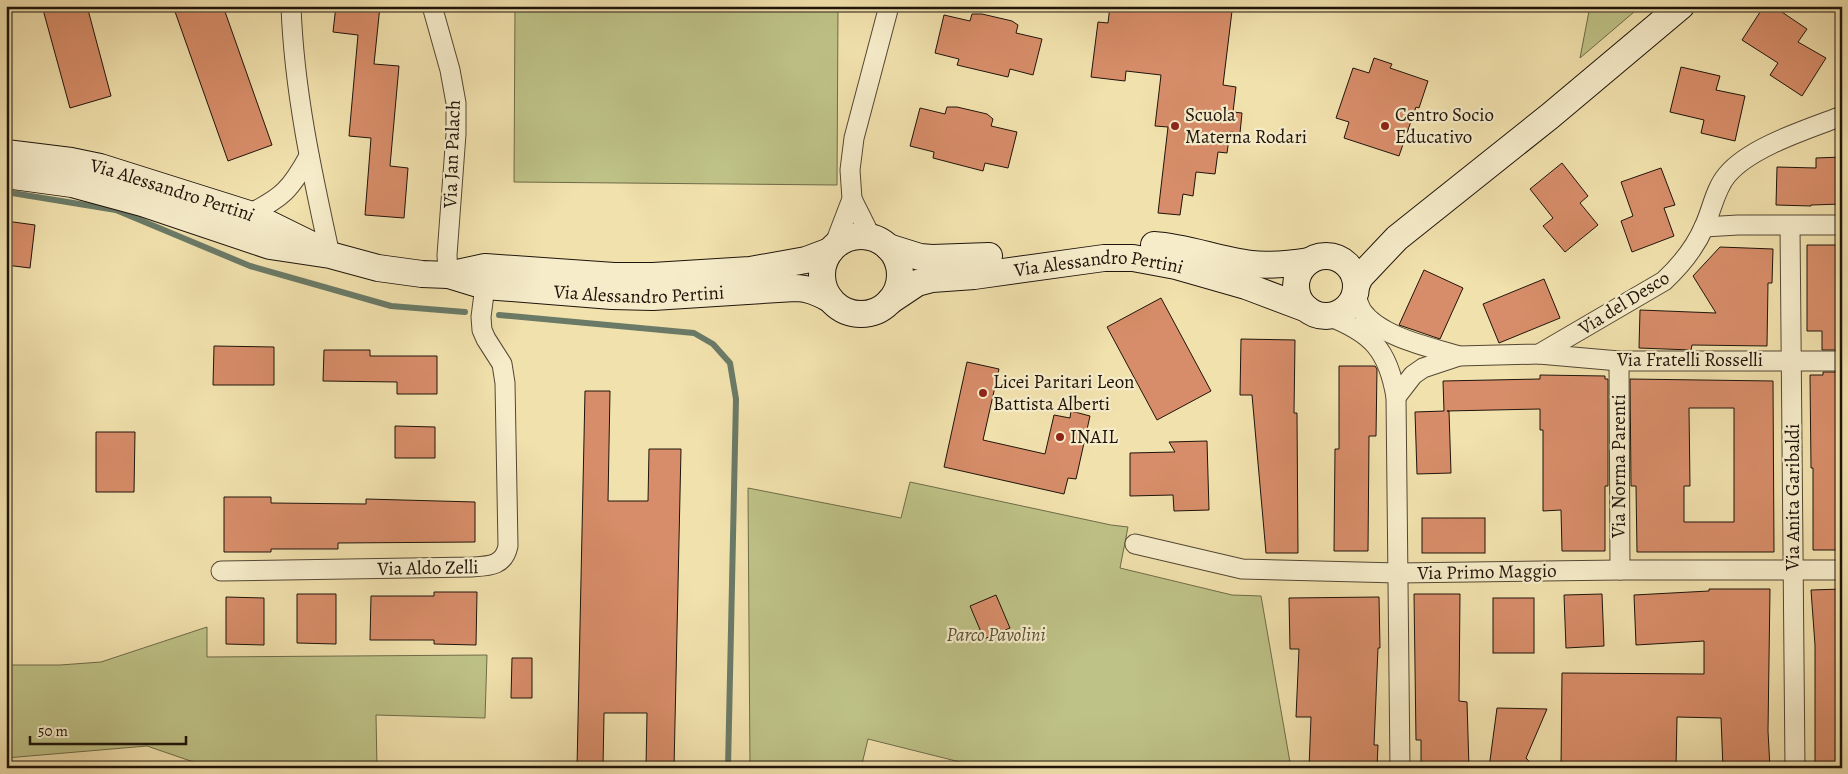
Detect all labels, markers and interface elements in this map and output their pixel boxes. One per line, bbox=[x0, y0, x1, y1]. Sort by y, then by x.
street label: Via Jan Palach bbox=[437, 100, 467, 209]
place label: Scuola Materna Rodari bbox=[1185, 102, 1307, 150]
place label: Centro Socio Educativo bbox=[1395, 102, 1494, 150]
marker: Scuola Materna Rodari bbox=[1169, 120, 1181, 132]
marker: Centro Socio Educativo bbox=[1379, 120, 1391, 132]
street label: Via Alessandro Pertini bbox=[87, 152, 259, 228]
street label: Via Alessandro Pertini bbox=[1011, 245, 1187, 283]
street label: Via del Desco bbox=[1573, 265, 1674, 342]
street label: Via Alessandro Pertini bbox=[552, 278, 725, 310]
street label: Via Fratelli Rosselli bbox=[1616, 347, 1763, 373]
place label: Licei Paritari Leon Battista Alberti bbox=[993, 369, 1135, 417]
marker: Licei Paritari Leon Battista Alberti bbox=[977, 387, 989, 399]
street label: Via Norma Parenti bbox=[1606, 394, 1632, 539]
place label: INAIL bbox=[1070, 424, 1118, 450]
street label: Via Anita Garibaldi bbox=[1780, 424, 1806, 571]
marker: INAIL bbox=[1054, 431, 1066, 443]
street label: Via Aldo Zelli bbox=[376, 554, 479, 582]
street label: Via Primo Maggio bbox=[1416, 558, 1557, 586]
park label: Parco Pavolini bbox=[946, 622, 1046, 648]
scale bar bbox=[30, 714, 186, 746]
text: 50 m bbox=[38, 721, 68, 741]

